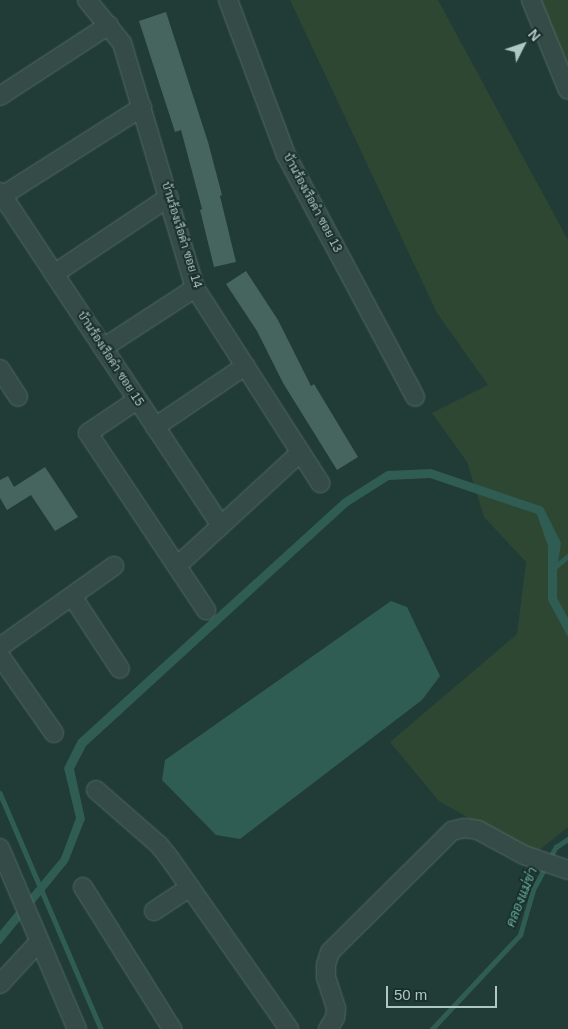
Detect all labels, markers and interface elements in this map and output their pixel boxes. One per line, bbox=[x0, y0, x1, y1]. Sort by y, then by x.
north arrow bbox=[498, 20, 548, 70]
text: N bbox=[525, 26, 544, 44]
street label: บ้านร้องเรือคำ ซอย 13 bbox=[280, 151, 344, 255]
street label: บ้านร้องเรือคำ ซอย 14 bbox=[158, 180, 204, 290]
street label: บ้านร้องเรือคำ ซอย 15 bbox=[74, 309, 146, 409]
water label: คลองแม่ข่า bbox=[501, 865, 541, 929]
scale bar bbox=[388, 976, 499, 1008]
text: 50 m bbox=[394, 986, 427, 1003]

